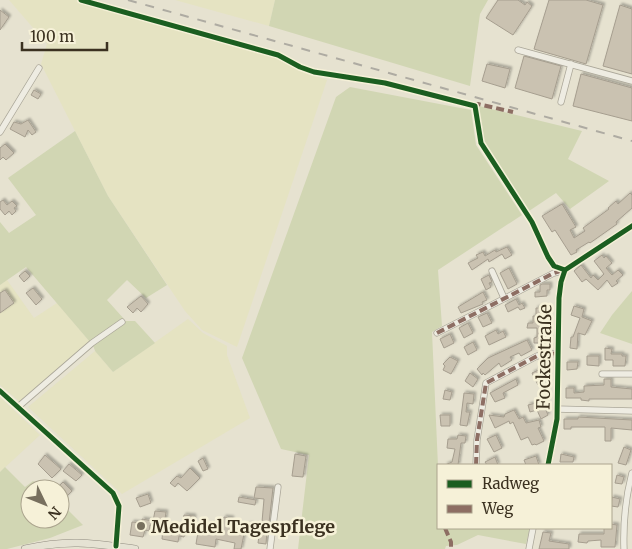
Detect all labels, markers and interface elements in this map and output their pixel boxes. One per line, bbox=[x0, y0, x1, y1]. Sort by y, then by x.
scale bar bbox=[22, 20, 108, 52]
text: 100 m bbox=[30, 27, 74, 46]
street label: Fockestraße bbox=[532, 304, 556, 410]
legend bbox=[437, 464, 612, 529]
text: Radweg bbox=[482, 474, 539, 493]
north arrow bbox=[20, 479, 70, 529]
text: Weg bbox=[481, 499, 513, 518]
text: N bbox=[44, 503, 65, 523]
place label: Medidel Tagespflege bbox=[151, 515, 335, 538]
marker: Medidel Tagespflege bbox=[135, 520, 147, 532]

